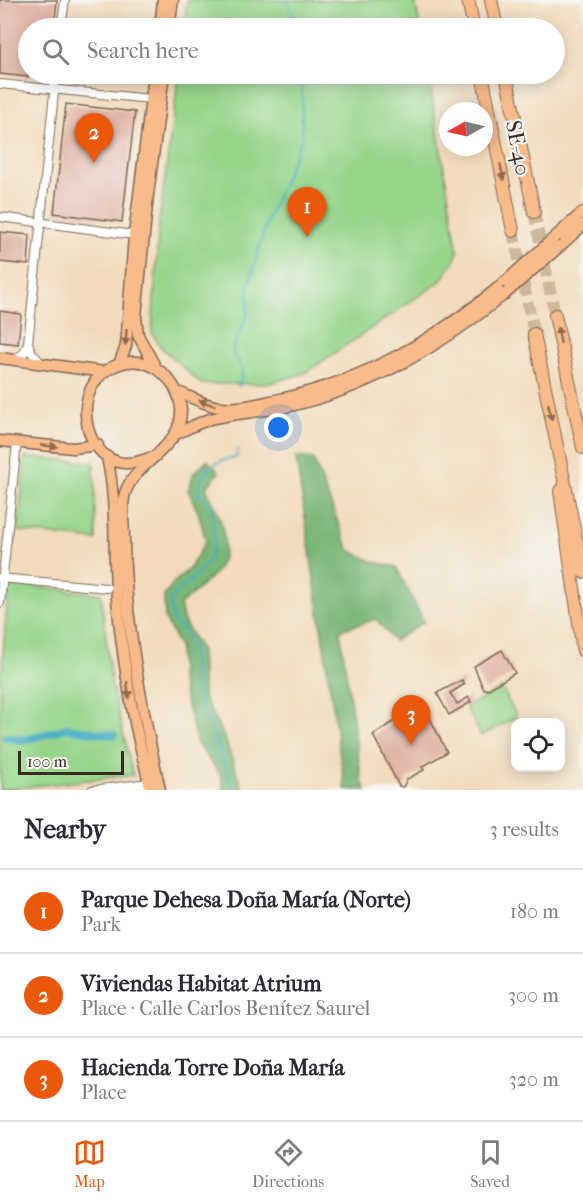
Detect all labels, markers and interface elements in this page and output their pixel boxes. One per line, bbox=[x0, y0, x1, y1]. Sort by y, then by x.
search box bbox=[18, 18, 565, 84]
icon: search bbox=[39, 35, 72, 68]
text: Search here bbox=[87, 38, 199, 64]
north arrow bbox=[439, 102, 493, 156]
pin: 2 bbox=[74, 114, 113, 163]
street label: SE-40 bbox=[500, 118, 536, 178]
one-way arrow bbox=[498, 163, 507, 182]
pin: 1 bbox=[288, 188, 326, 237]
one-way arrow bbox=[554, 326, 564, 344]
one-way arrow bbox=[121, 328, 131, 347]
one-way arrow bbox=[198, 398, 216, 408]
one-way arrow bbox=[546, 402, 555, 421]
your location bbox=[264, 413, 293, 442]
one-way arrow bbox=[40, 441, 59, 451]
one-way arrow bbox=[124, 681, 133, 700]
pin: 3 bbox=[392, 696, 430, 745]
map controls bbox=[511, 718, 565, 772]
button: locate bbox=[511, 718, 565, 772]
scale bar bbox=[18, 748, 124, 776]
text: 100 m bbox=[27, 752, 67, 771]
text: Nearby bbox=[24, 814, 106, 845]
text: 3 results bbox=[490, 818, 559, 841]
text: Parque Dehesa Doña María (Norte) bbox=[81, 887, 411, 913]
text: 1 bbox=[40, 900, 47, 923]
text: 180 m bbox=[510, 900, 559, 923]
text: Park bbox=[81, 913, 121, 936]
text: Viviendas Habitat Atrium bbox=[81, 971, 322, 997]
text: 2 bbox=[38, 984, 49, 1007]
text: 300 m bbox=[508, 984, 559, 1007]
text: Place · Calle Carlos Benítez Saurel bbox=[81, 997, 370, 1020]
text: Hacienda Torre Doña María bbox=[81, 1055, 345, 1081]
text: 3 bbox=[39, 1068, 48, 1091]
text: 320 m bbox=[509, 1068, 559, 1091]
text: Place bbox=[81, 1081, 127, 1104]
tab: Map bbox=[73, 1136, 106, 1191]
tab: Directions bbox=[252, 1136, 324, 1191]
tab: Saved bbox=[470, 1136, 510, 1191]

